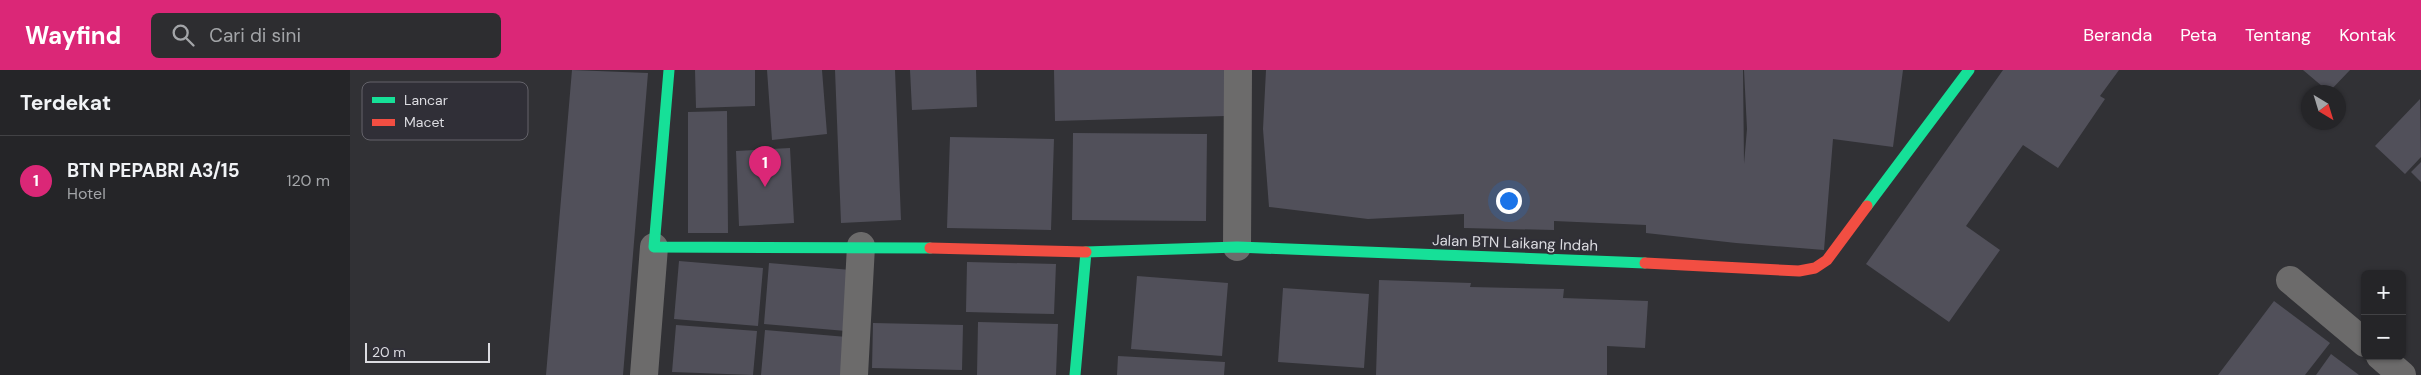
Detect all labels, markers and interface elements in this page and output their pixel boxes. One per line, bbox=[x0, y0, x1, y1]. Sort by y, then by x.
search box bbox=[151, 13, 501, 58]
text: Wayfind bbox=[25, 20, 121, 51]
icon: search bbox=[169, 21, 197, 49]
text: Cari di sini bbox=[209, 23, 301, 48]
text: Beranda bbox=[2083, 23, 2152, 47]
text: Peta bbox=[2180, 23, 2217, 47]
text: Tentang bbox=[2245, 23, 2311, 47]
text: Kontak bbox=[2339, 23, 2396, 47]
legend bbox=[362, 82, 528, 140]
north arrow bbox=[2301, 85, 2346, 130]
text: Terdekat bbox=[20, 89, 111, 117]
text: Lancar bbox=[404, 91, 448, 109]
text: Macet bbox=[404, 113, 445, 131]
pin: 1 bbox=[749, 146, 781, 187]
text: BTN PEPABRI A3/15 bbox=[67, 158, 240, 183]
text: 1 bbox=[33, 170, 39, 191]
text: 120 m bbox=[286, 170, 330, 191]
text: Hotel bbox=[67, 183, 106, 204]
your location bbox=[1496, 188, 1522, 214]
street label: Jalan BTN Laikang Indah bbox=[1432, 230, 1598, 256]
map controls bbox=[2361, 270, 2406, 360]
button: + bbox=[2361, 270, 2406, 315]
button: − bbox=[2361, 315, 2406, 360]
scale bar bbox=[365, 340, 490, 363]
text: 20 m bbox=[372, 343, 406, 361]

